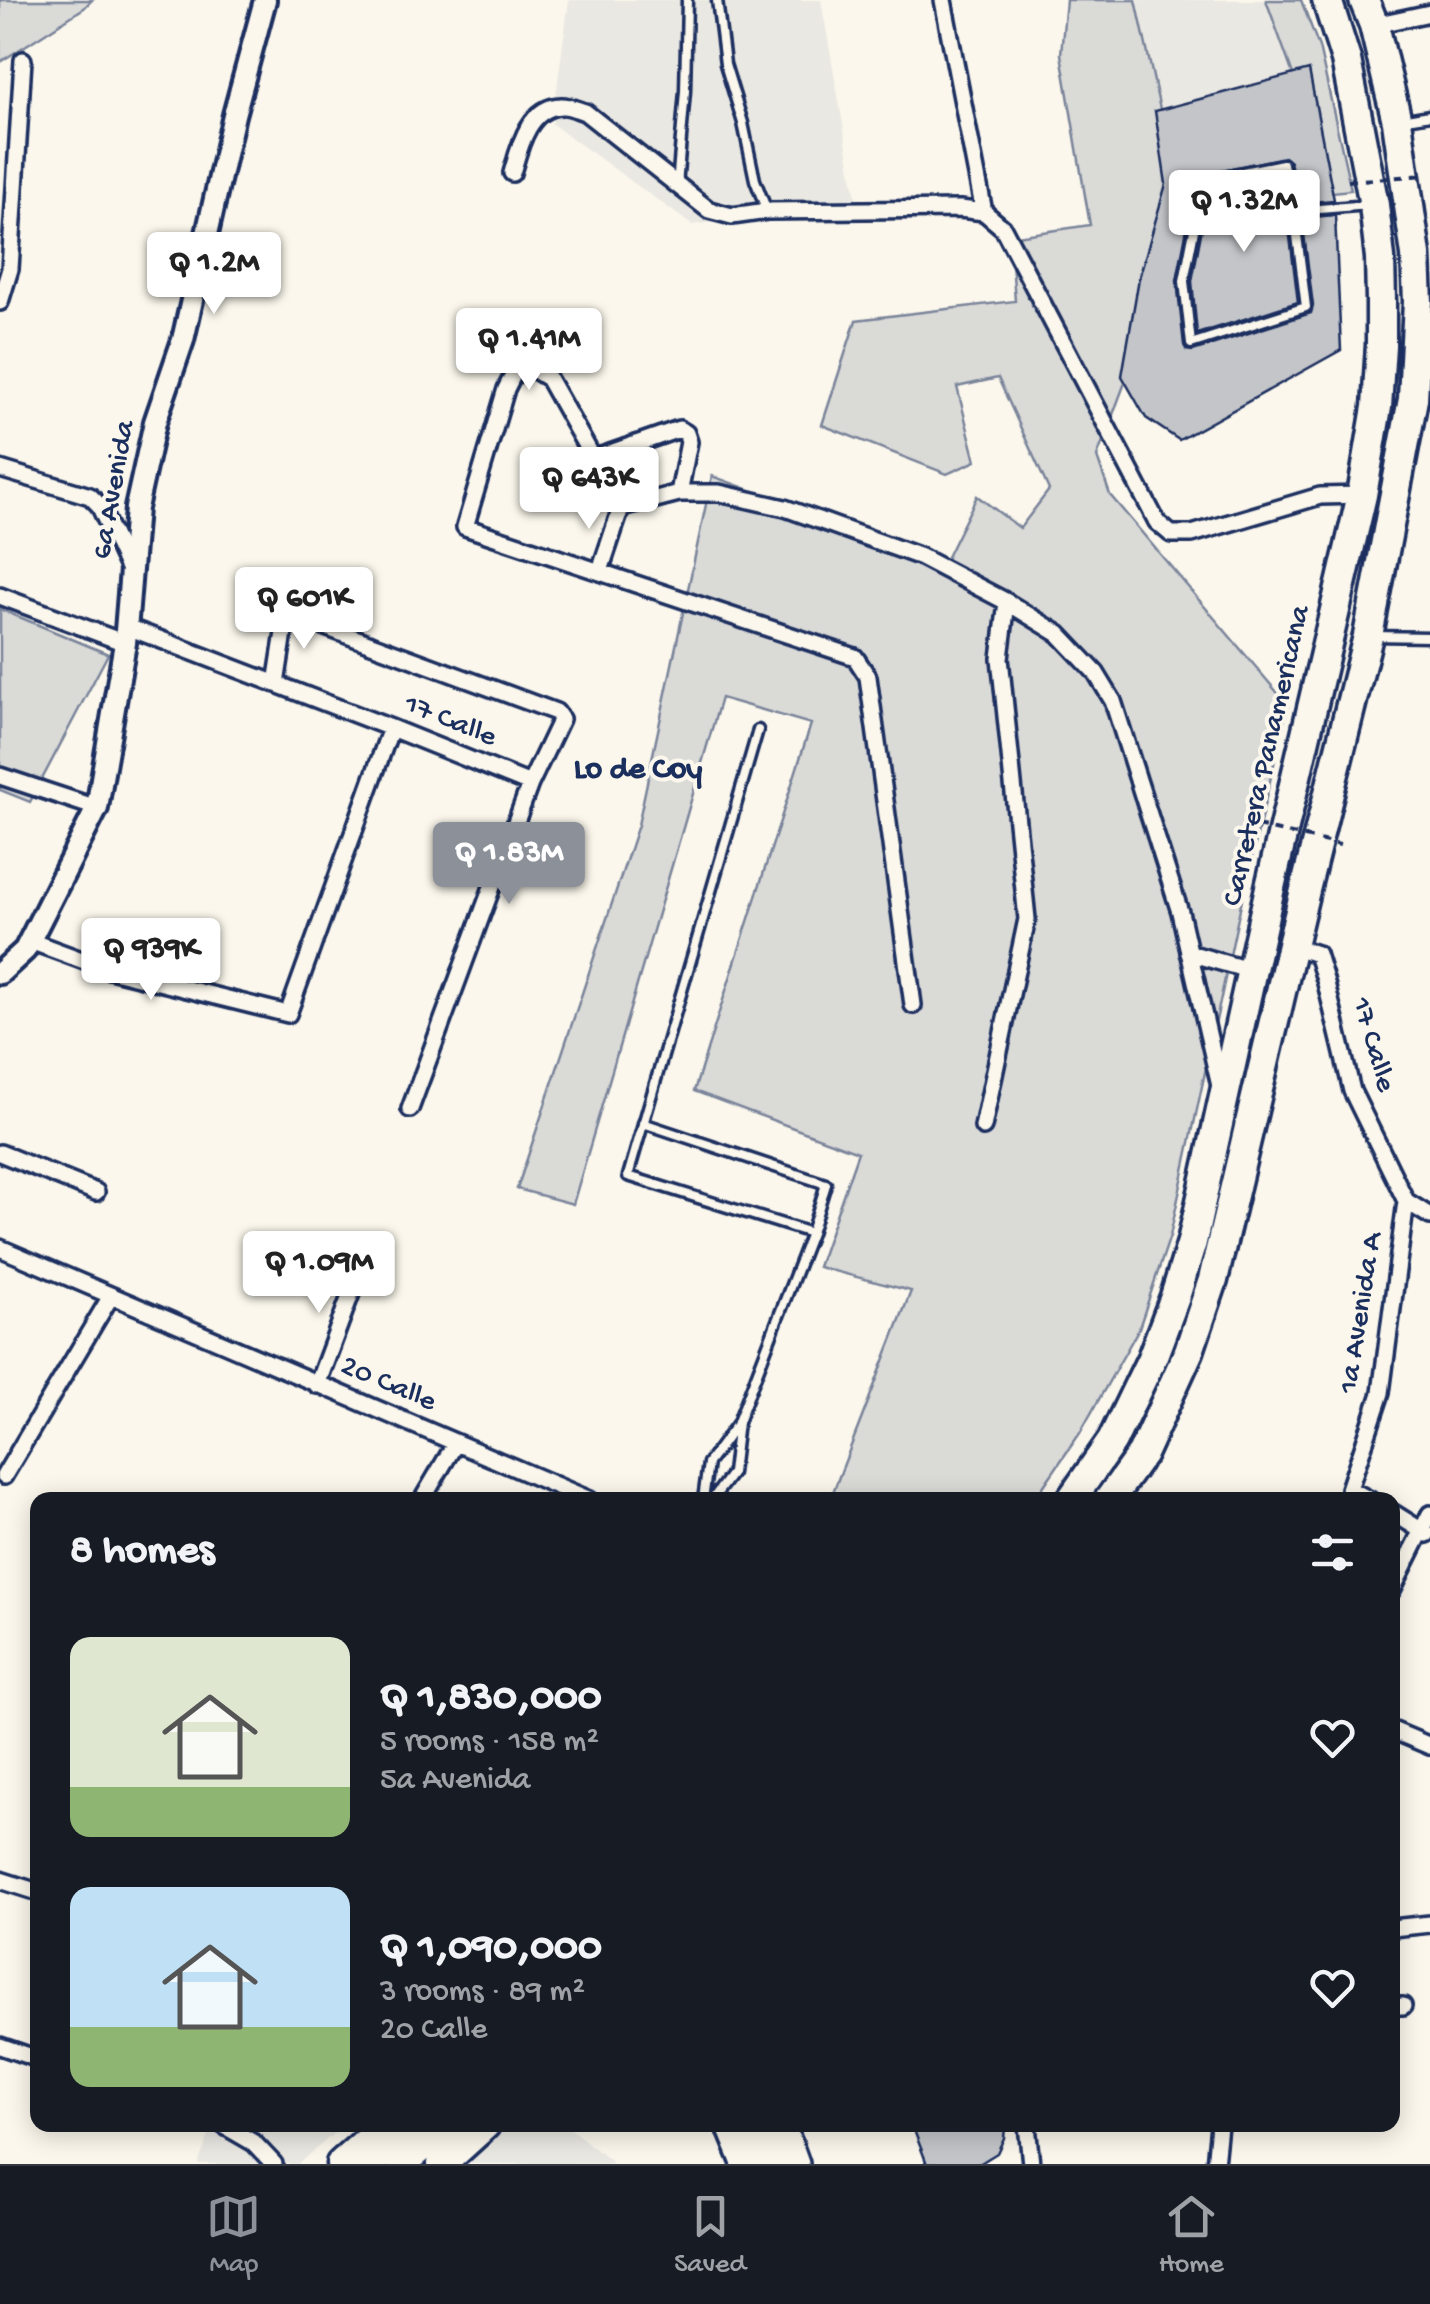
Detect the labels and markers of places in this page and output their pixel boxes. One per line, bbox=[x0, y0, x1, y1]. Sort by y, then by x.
pin: Q 1.32M bbox=[1152, 170, 1336, 255]
pin: Q 1.2M bbox=[133, 232, 295, 317]
pin: Q 1.41M bbox=[437, 308, 621, 393]
pin: Q 643K bbox=[508, 447, 670, 532]
pin: Q 601K bbox=[223, 567, 385, 652]
pin: Q 1.83M bbox=[417, 822, 601, 907]
pin: Q 939K bbox=[70, 918, 232, 1003]
pin: Q 1.09M bbox=[227, 1231, 411, 1316]

